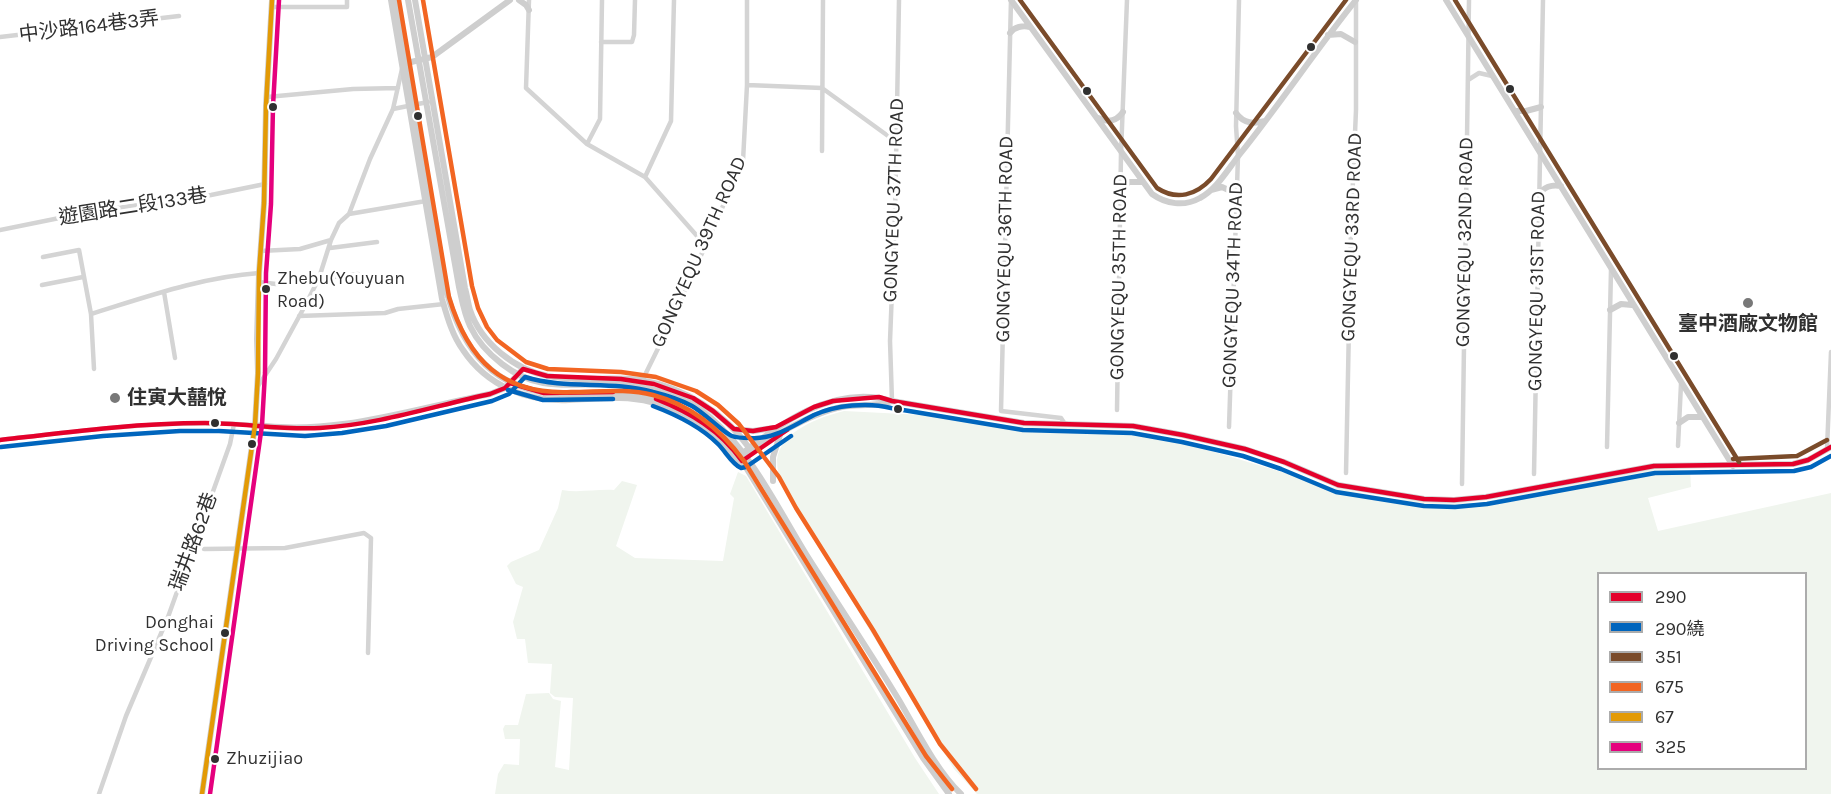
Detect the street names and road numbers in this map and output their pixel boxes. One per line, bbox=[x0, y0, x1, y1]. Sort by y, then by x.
street label: 中沙路164巷3弄 bbox=[18, 6, 160, 48]
street label: GONGYEQU 37TH ROAD bbox=[878, 97, 910, 303]
street label: GONGYEQU 33RD ROAD bbox=[1336, 132, 1368, 342]
street label: GONGYEQU 36TH ROAD bbox=[991, 135, 1019, 343]
street label: GONGYEQU 32ND ROAD bbox=[1451, 137, 1479, 347]
street label: GONGYEQU 39TH ROAD bbox=[646, 153, 752, 351]
street label: GONGYEQU 35TH ROAD bbox=[1105, 174, 1133, 380]
street label: GONGYEQU 34TH ROAD bbox=[1217, 181, 1249, 389]
street label: 遊園路二段133巷 bbox=[57, 183, 209, 231]
street label: GONGYEQU 31ST ROAD bbox=[1523, 191, 1551, 391]
street label: 瑞井路62巷 bbox=[165, 489, 223, 595]

